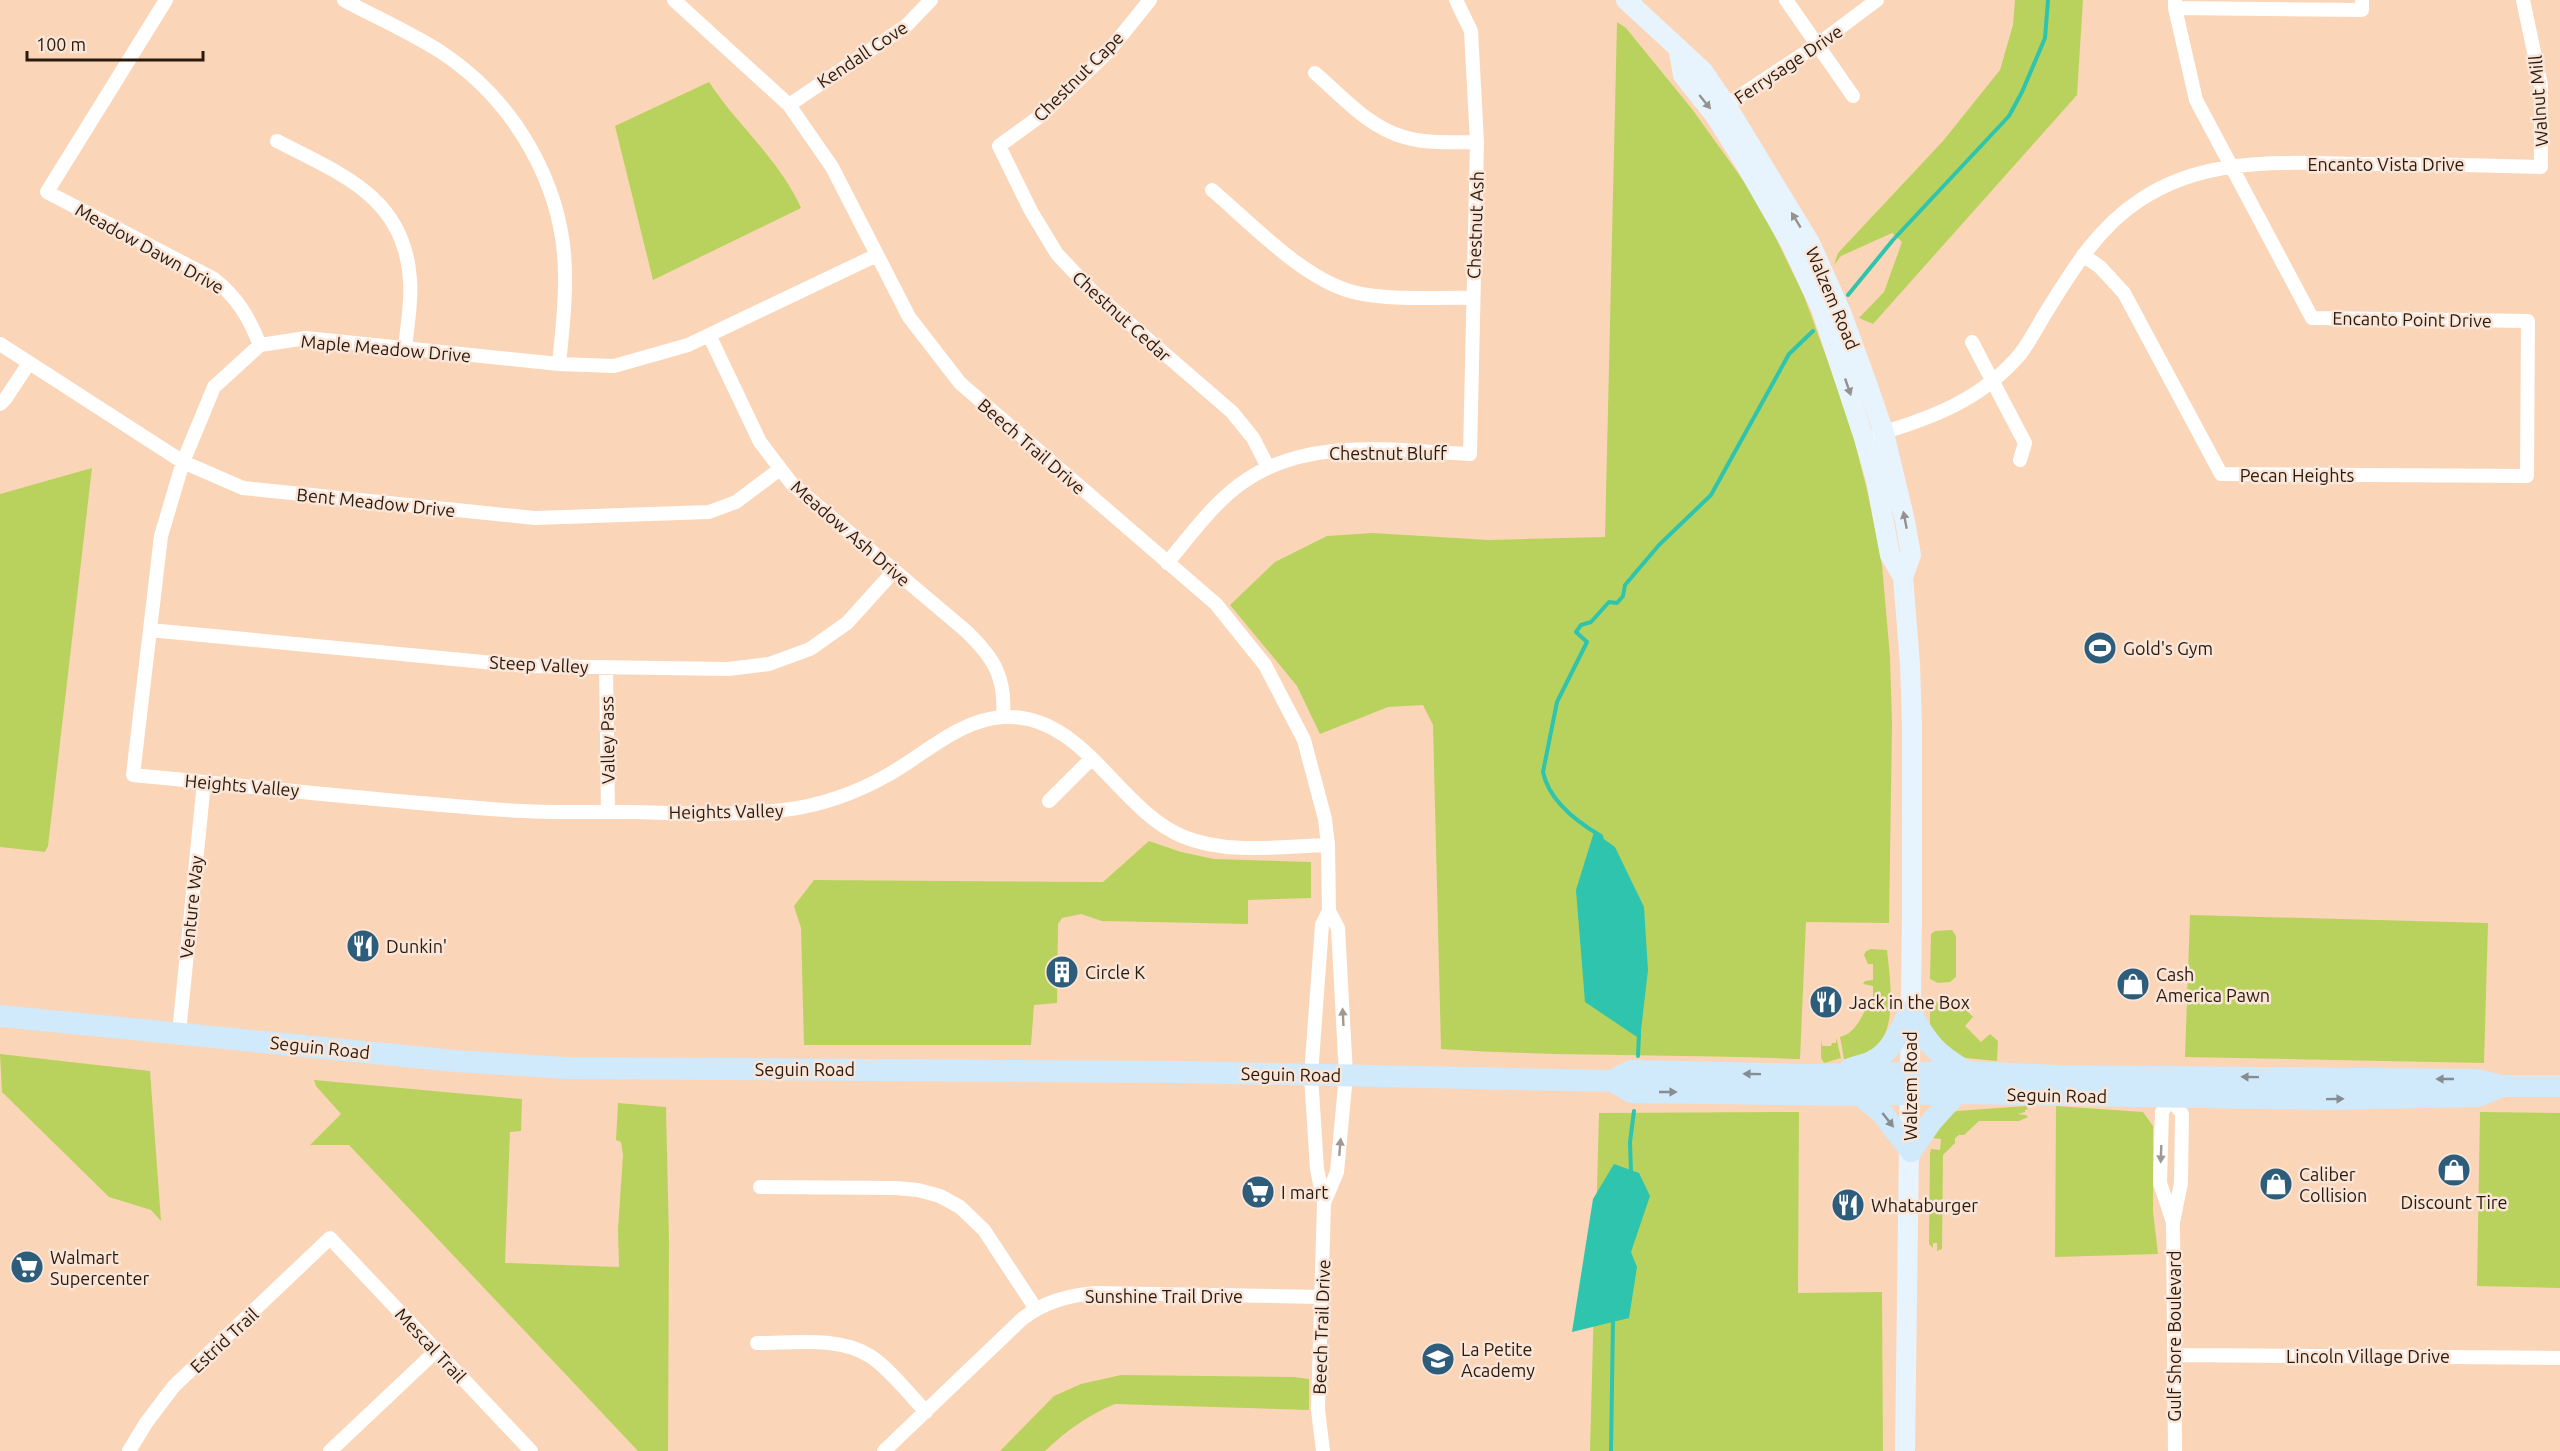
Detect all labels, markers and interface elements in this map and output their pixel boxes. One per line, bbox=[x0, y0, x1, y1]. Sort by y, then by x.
street label: Kendall Cove bbox=[813, 16, 911, 92]
street label: Ferrysage Drive bbox=[1730, 20, 1846, 108]
scale bar bbox=[27, 24, 202, 62]
street label: Chestnut Cape bbox=[1029, 27, 1127, 125]
text: 100 m bbox=[36, 34, 86, 54]
street label: Walnut Mill bbox=[2525, 54, 2551, 147]
one-way arrow bbox=[1698, 95, 1711, 110]
street label: Encanto Vista Drive bbox=[2307, 154, 2465, 174]
street label: Chestnut Ash bbox=[1463, 171, 1487, 279]
street label: Meadow Dawn Drive bbox=[72, 199, 228, 297]
one-way arrow bbox=[1792, 211, 1802, 228]
street label: Walzem Road bbox=[1802, 244, 1864, 352]
street label: Chestnut Cedar bbox=[1069, 267, 1175, 366]
street label: Encanto Point Drive bbox=[2332, 308, 2492, 330]
street label: Maple Meadow Drive bbox=[300, 331, 472, 365]
one-way arrow bbox=[1844, 378, 1854, 396]
street label: Beech Trail Drive bbox=[974, 394, 1090, 498]
street label: Chestnut Bluff bbox=[1329, 443, 1447, 463]
street label: Pecan Heights bbox=[2240, 465, 2355, 485]
street label: Meadow Ash Drive bbox=[788, 476, 914, 590]
street label: Bent Meadow Drive bbox=[296, 484, 456, 520]
one-way arrow bbox=[1900, 511, 1909, 530]
sports icon: Gold's Gym bbox=[2082, 630, 2118, 666]
place label: Gold's Gym bbox=[2123, 638, 2213, 658]
street label: Steep Valley bbox=[489, 651, 589, 677]
street label: Valley Pass bbox=[596, 696, 618, 784]
street label: Heights Valley bbox=[184, 770, 300, 800]
street label: Heights Valley bbox=[668, 800, 784, 822]
street label: Venture Way bbox=[176, 854, 206, 959]
restaurant icon: Dunkin' bbox=[345, 928, 381, 964]
place label: Dunkin' bbox=[386, 936, 447, 956]
building icon: Circle K bbox=[1044, 954, 1080, 990]
place label: Circle K bbox=[1085, 962, 1145, 982]
place label: Cash America Pawn bbox=[2156, 964, 2270, 1005]
shop icon: Cash America Pawn bbox=[2115, 966, 2151, 1002]
restaurant icon: Jack in the Box bbox=[1808, 984, 1844, 1020]
place label: Jack in the Box bbox=[1849, 992, 1970, 1012]
one-way arrow bbox=[1338, 1008, 1347, 1027]
street label: Walzem Road bbox=[1900, 1031, 1920, 1141]
street label: Seguin Road bbox=[269, 1032, 371, 1062]
street label: Seguin Road bbox=[755, 1059, 855, 1079]
street label: Seguin Road bbox=[1241, 1063, 1341, 1085]
one-way arrow bbox=[1743, 1069, 1762, 1078]
one-way arrow bbox=[2240, 1073, 2259, 1082]
one-way arrow bbox=[2435, 1075, 2454, 1084]
street label: Seguin Road bbox=[2007, 1084, 2107, 1106]
one-way arrow bbox=[1658, 1087, 1677, 1097]
one-way arrow bbox=[2325, 1094, 2344, 1104]
one-way arrow bbox=[1881, 1113, 1893, 1128]
one-way arrow bbox=[1335, 1138, 1344, 1157]
one-way arrow bbox=[2156, 1145, 2165, 1164]
shop icon: Discount Tire bbox=[2436, 1152, 2472, 1188]
place label: Caliber Collision bbox=[2299, 1164, 2367, 1205]
shop icon: Caliber Collision bbox=[2258, 1166, 2294, 1202]
supermarket icon: I mart bbox=[1240, 1174, 1276, 1210]
place label: I mart bbox=[1281, 1182, 1328, 1202]
restaurant icon: Whataburger bbox=[1830, 1187, 1866, 1223]
place label: Discount Tire bbox=[2400, 1192, 2508, 1212]
place label: Whataburger bbox=[1871, 1195, 1978, 1215]
place label: Walmart Supercenter bbox=[50, 1247, 149, 1288]
supermarket icon: Walmart Supercenter bbox=[9, 1249, 45, 1285]
street label: Gulf Shore Boulevard bbox=[2164, 1250, 2184, 1422]
street label: Beech Trail Drive bbox=[1309, 1259, 1333, 1395]
street label: Sunshine Trail Drive bbox=[1085, 1286, 1243, 1306]
street label: Estrid Trail bbox=[186, 1303, 262, 1376]
street label: Mescal Trail bbox=[392, 1304, 471, 1387]
place label: La Petite Academy bbox=[1461, 1339, 1535, 1380]
school or university icon: La Petite Academy bbox=[1420, 1341, 1456, 1377]
street label: Lincoln Village Drive bbox=[2286, 1346, 2450, 1366]

